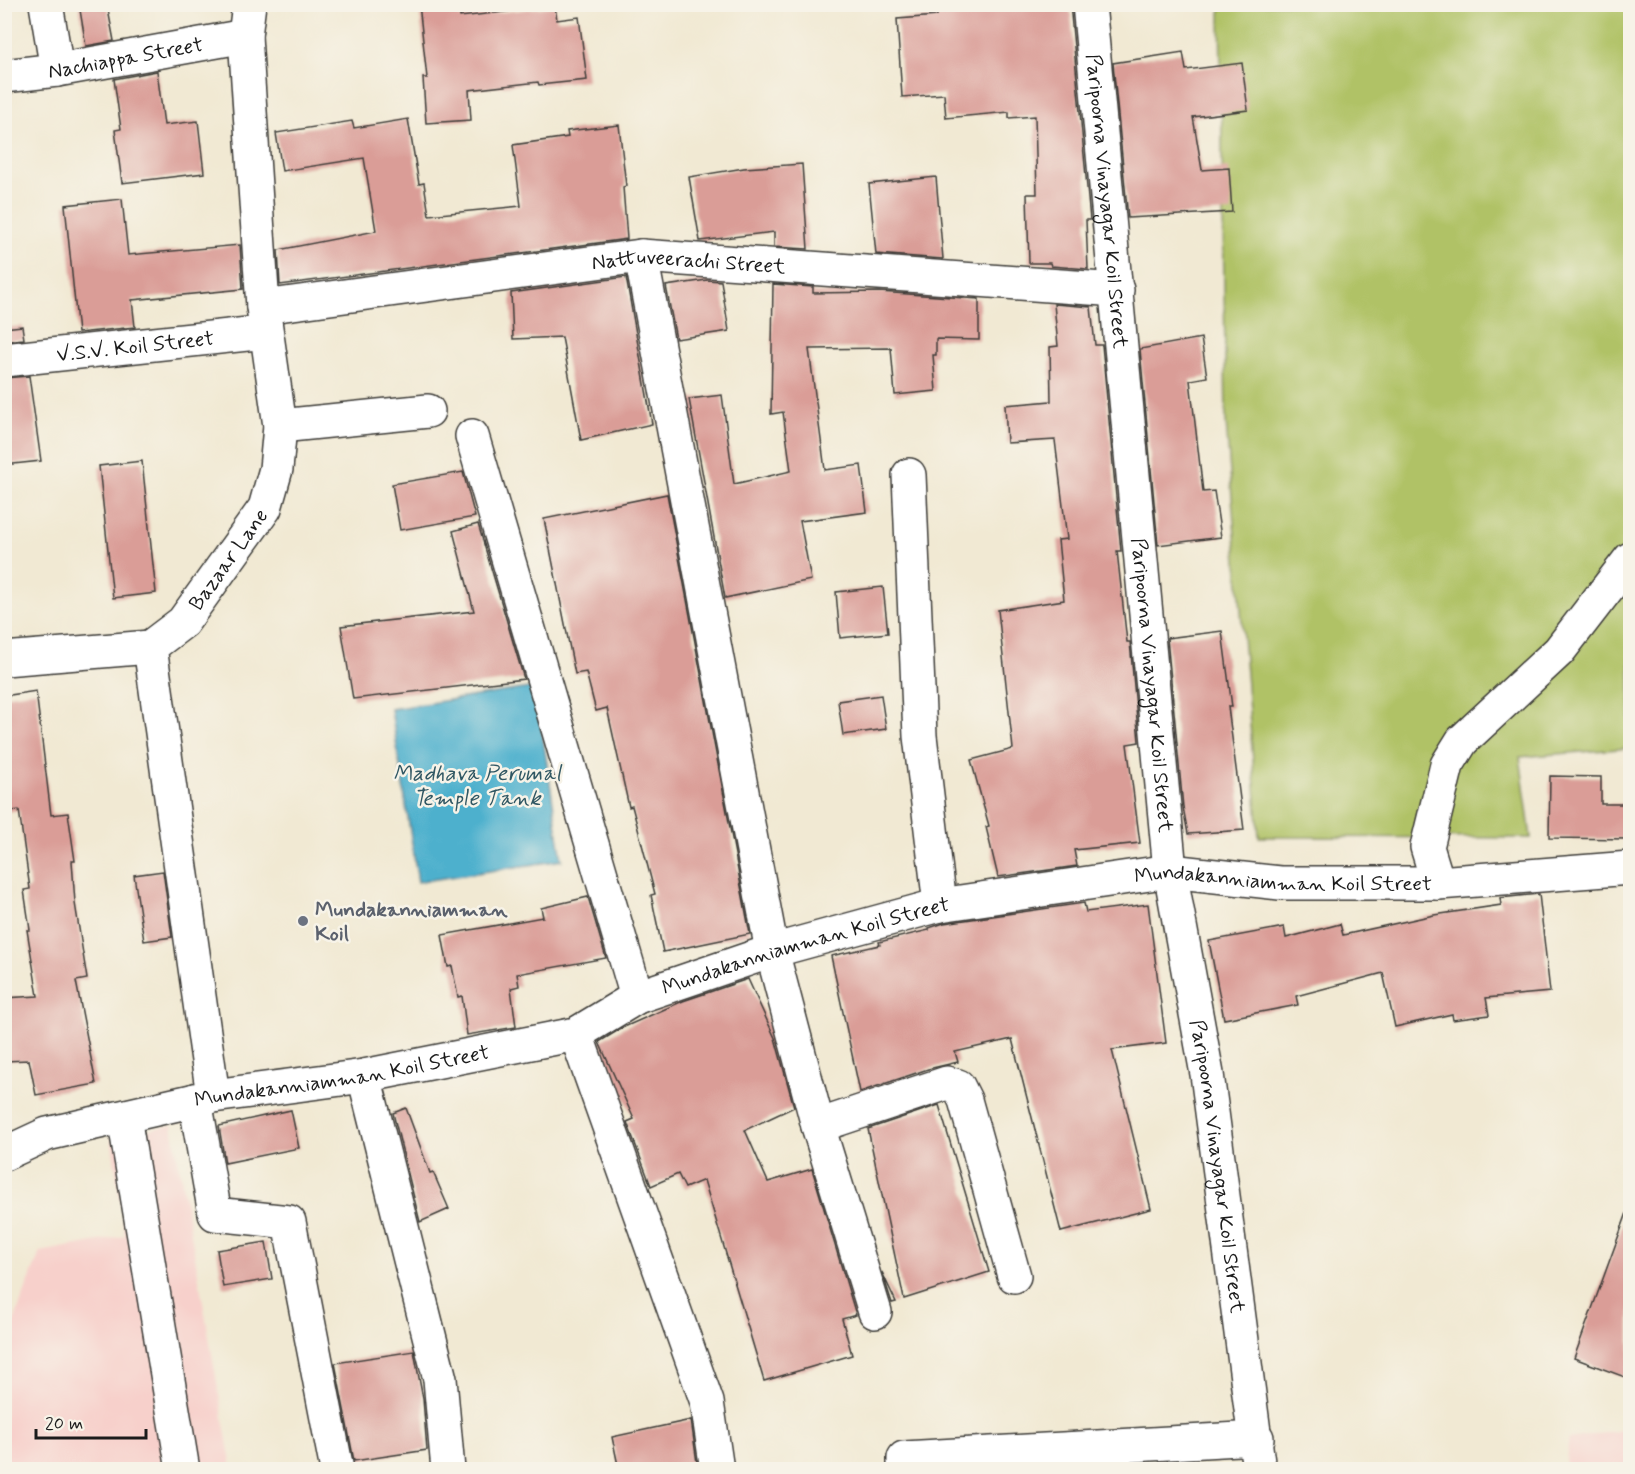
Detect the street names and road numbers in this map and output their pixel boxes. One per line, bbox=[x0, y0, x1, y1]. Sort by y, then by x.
street label: Nachiappa Street bbox=[47, 31, 205, 86]
street label: Paripoorna Vinayagar Koil Street bbox=[1079, 53, 1134, 350]
street label: Nattuveerachi Street bbox=[590, 243, 787, 281]
street label: V.S.V. Koil Street bbox=[55, 325, 216, 369]
street label: Bazaar Lane bbox=[183, 503, 275, 616]
street label: Paripoorna Vinayagar Koil Street bbox=[1124, 537, 1179, 834]
street label: Mundakanniamman Koil Street bbox=[1132, 858, 1432, 898]
street label: Mundakanniamman Koil Street bbox=[658, 891, 951, 1002]
street label: Paripoorna Vinayagar Koil Street bbox=[1182, 1018, 1251, 1315]
street label: Mundakanniamman Koil Street bbox=[191, 1038, 492, 1115]

